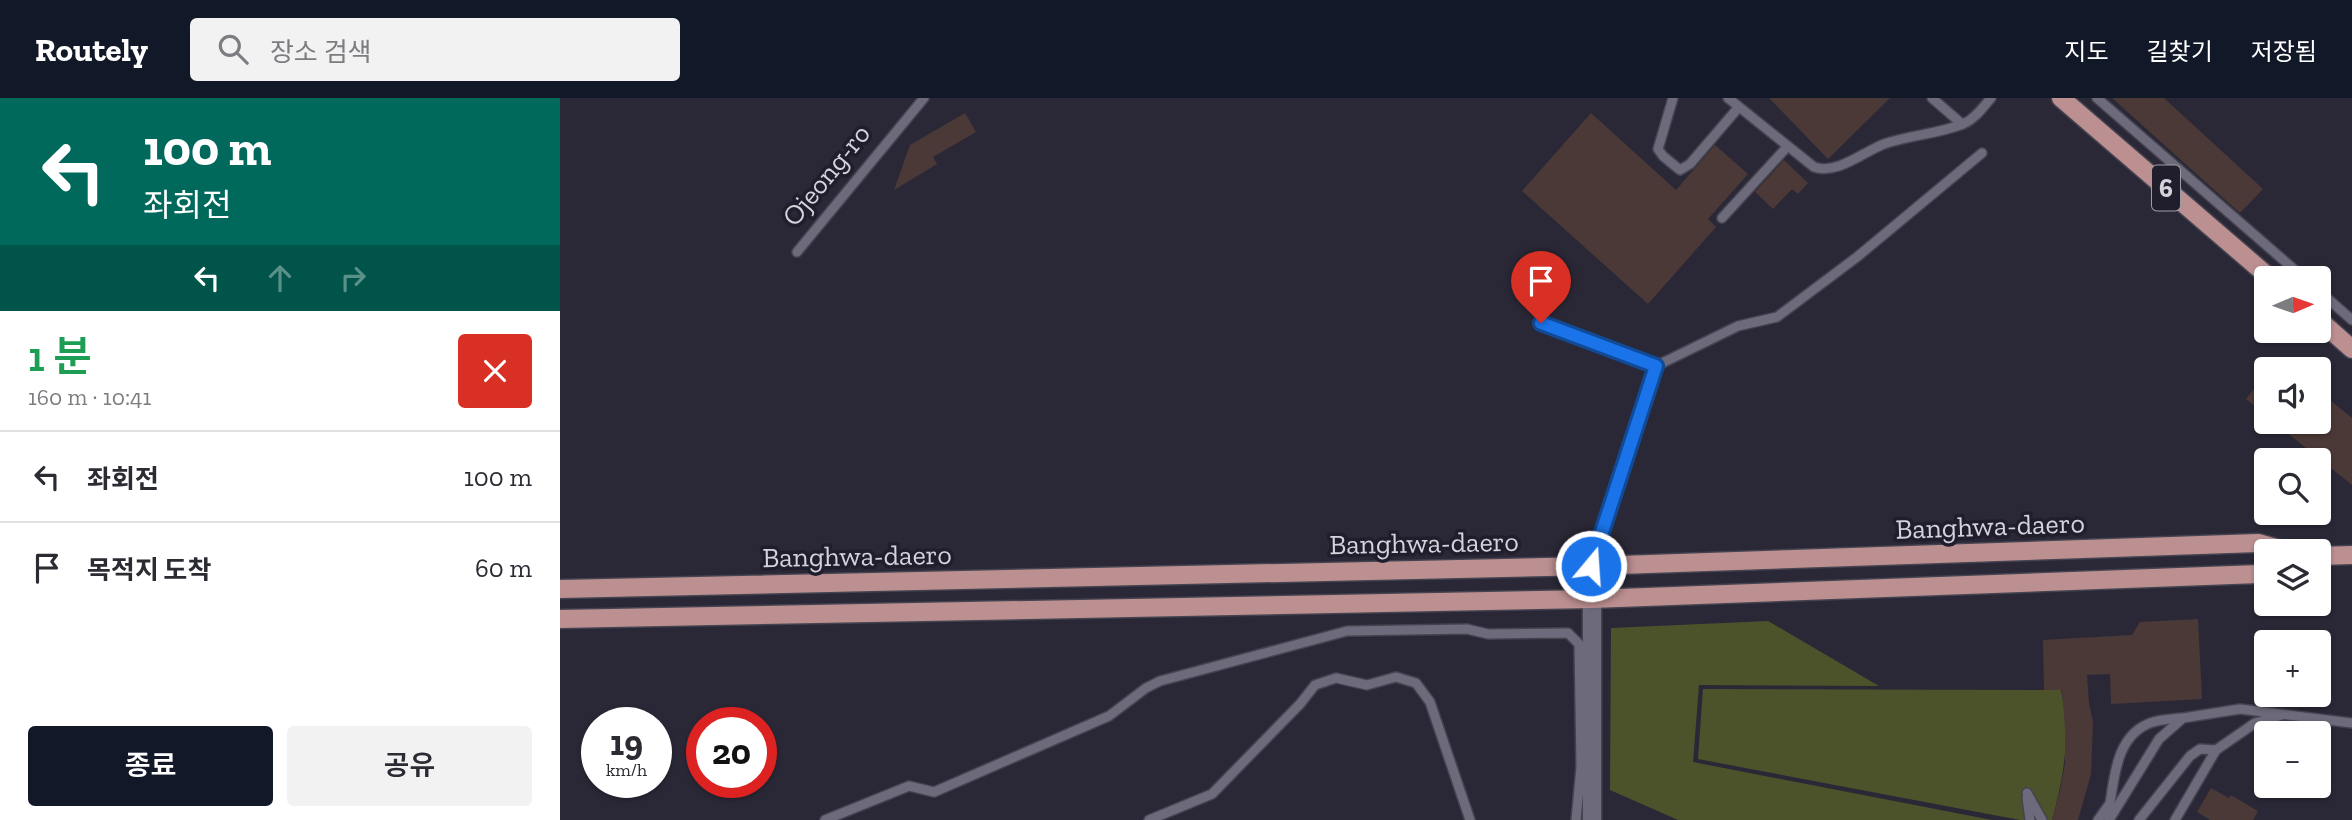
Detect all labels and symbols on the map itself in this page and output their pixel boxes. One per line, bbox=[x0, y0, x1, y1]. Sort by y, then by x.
street label: Ojeong-ro bbox=[775, 117, 877, 233]
road number: 6 bbox=[2152, 166, 2180, 211]
pin bbox=[1511, 251, 1571, 323]
north arrow bbox=[2254, 266, 2331, 343]
street label: Banghwa-daero bbox=[1895, 506, 2085, 546]
street label: Banghwa-daero bbox=[1329, 525, 1519, 561]
position arrow bbox=[1554, 529, 1628, 603]
street label: Banghwa-daero bbox=[762, 538, 952, 574]
speed limit sign: 20 bbox=[686, 707, 777, 798]

